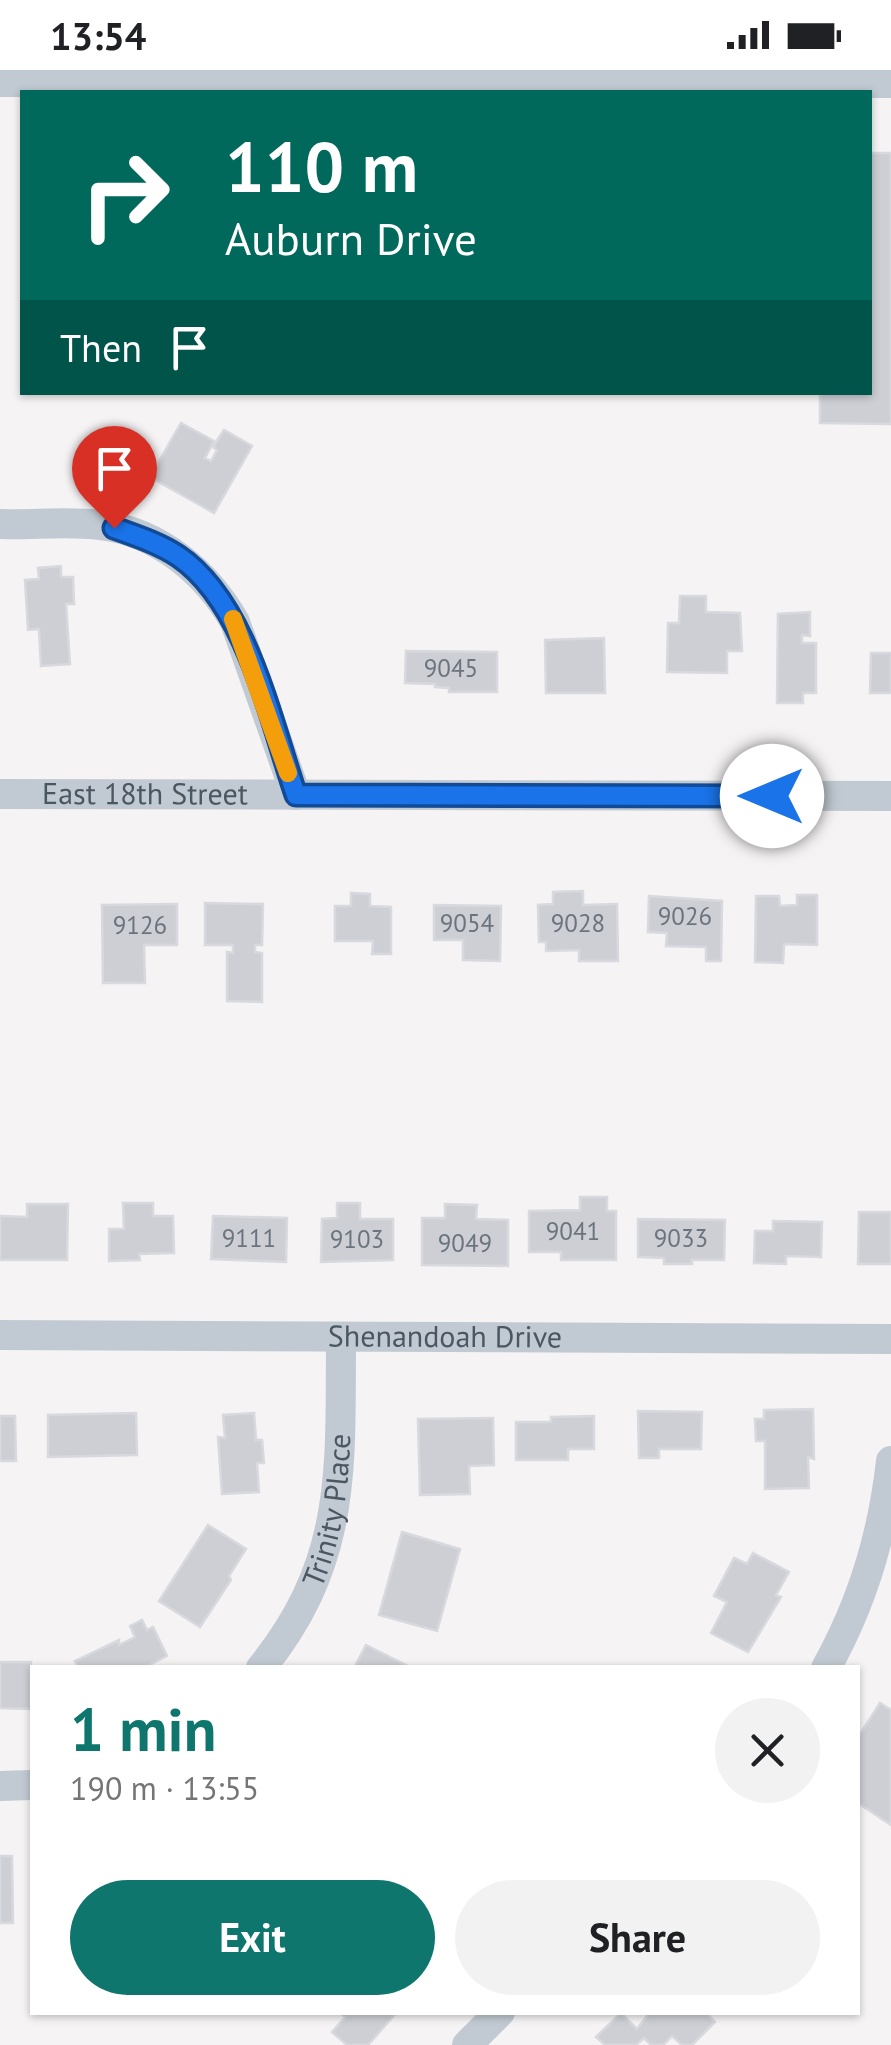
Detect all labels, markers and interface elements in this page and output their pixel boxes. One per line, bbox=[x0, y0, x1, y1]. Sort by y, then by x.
text: 13:54 bbox=[50, 11, 146, 60]
text: 110 m bbox=[225, 121, 418, 211]
icon: right bbox=[60, 130, 190, 260]
text: Auburn Drive bbox=[225, 209, 477, 267]
icon: arrive bbox=[162, 320, 217, 375]
text: Then bbox=[60, 323, 142, 372]
pin bbox=[72, 426, 157, 529]
icon: arrive bbox=[87, 441, 142, 496]
house number: 9045 bbox=[424, 652, 478, 684]
position arrow bbox=[720, 744, 824, 848]
street label: East 18th Street bbox=[42, 773, 248, 813]
house number: 9026 bbox=[658, 900, 712, 932]
house number: 9054 bbox=[440, 907, 495, 939]
house number: 9028 bbox=[551, 907, 605, 939]
house number: 9126 bbox=[113, 909, 167, 941]
house number: 9041 bbox=[546, 1215, 600, 1247]
house number: 9111 bbox=[222, 1222, 276, 1254]
house number: 9033 bbox=[654, 1222, 708, 1254]
house number: 9103 bbox=[330, 1223, 384, 1255]
house number: 9049 bbox=[438, 1227, 492, 1259]
street label: Shenandoah Drive bbox=[328, 1315, 562, 1356]
street label: Trinity Place bbox=[292, 1433, 358, 1592]
text: 1 min bbox=[70, 1690, 216, 1768]
button: close bbox=[715, 1698, 820, 1803]
text: 190 m · 13:55 bbox=[70, 1767, 259, 1809]
button: Exit bbox=[70, 1880, 435, 1995]
button: Share bbox=[455, 1880, 820, 1995]

